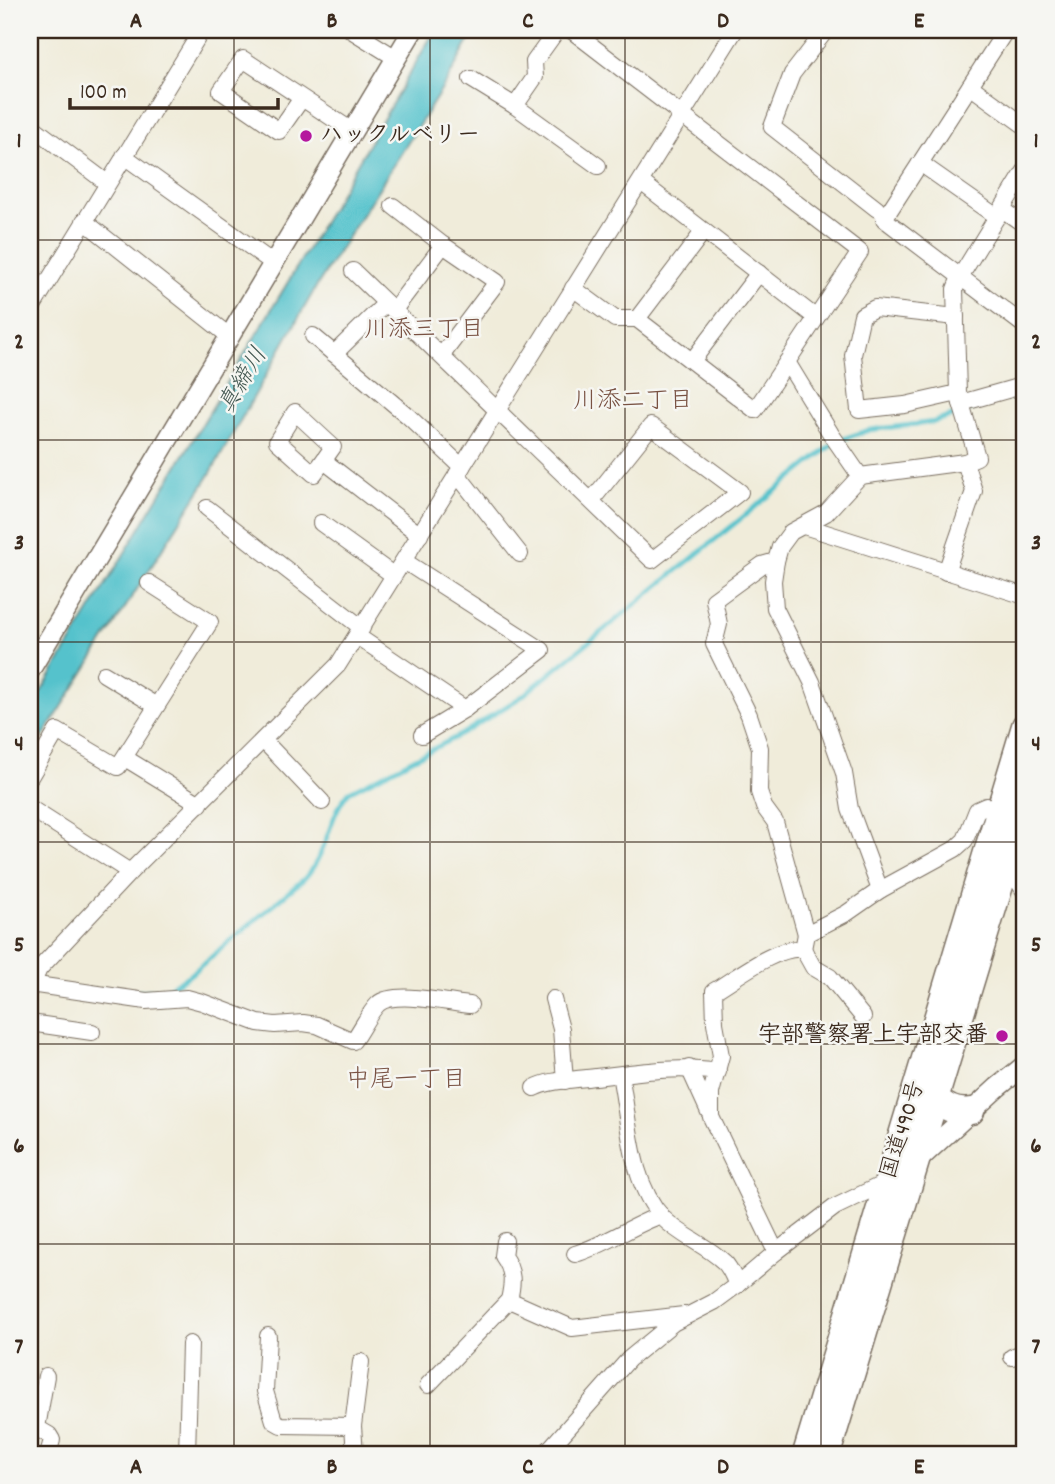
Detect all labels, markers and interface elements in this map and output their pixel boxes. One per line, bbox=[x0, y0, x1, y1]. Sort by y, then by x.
text: A bbox=[130, 6, 142, 39]
text: B bbox=[327, 6, 338, 39]
text: C bbox=[522, 6, 534, 39]
text: D bbox=[717, 6, 729, 39]
text: E bbox=[914, 6, 925, 39]
scale bar bbox=[70, 66, 278, 110]
text: 100 m bbox=[80, 79, 127, 109]
place label: ハックルベリー bbox=[320, 120, 480, 153]
text: 1 bbox=[16, 126, 22, 159]
text: 1 bbox=[1033, 126, 1039, 159]
marker: ハックルベリー bbox=[298, 128, 314, 144]
district label: 川添三丁目 bbox=[364, 314, 484, 348]
text: 2 bbox=[14, 327, 24, 360]
text: 2 bbox=[1031, 327, 1041, 360]
water label: 真締川 bbox=[211, 341, 277, 421]
district label: 川添二丁目 bbox=[573, 385, 693, 419]
text: 3 bbox=[14, 528, 24, 561]
text: 3 bbox=[1031, 528, 1041, 561]
text: 4 bbox=[14, 729, 24, 762]
text: 4 bbox=[1031, 729, 1041, 762]
text: 5 bbox=[14, 930, 24, 963]
text: 5 bbox=[1031, 930, 1041, 963]
place label: 宇部警察署上宇部交番 bbox=[758, 1020, 988, 1053]
marker: 宇部警察署上宇部交番 bbox=[994, 1028, 1010, 1044]
district label: 中尾一丁目 bbox=[346, 1064, 466, 1098]
street label: 国道490号 bbox=[873, 1077, 935, 1183]
text: 6 bbox=[13, 1131, 25, 1164]
text: 6 bbox=[1030, 1131, 1042, 1164]
text: 7 bbox=[15, 1332, 24, 1365]
text: 7 bbox=[1032, 1332, 1041, 1365]
text: A bbox=[130, 1452, 142, 1484]
text: B bbox=[327, 1452, 338, 1484]
text: C bbox=[522, 1452, 534, 1484]
text: D bbox=[717, 1452, 729, 1484]
text: E bbox=[914, 1452, 925, 1484]

